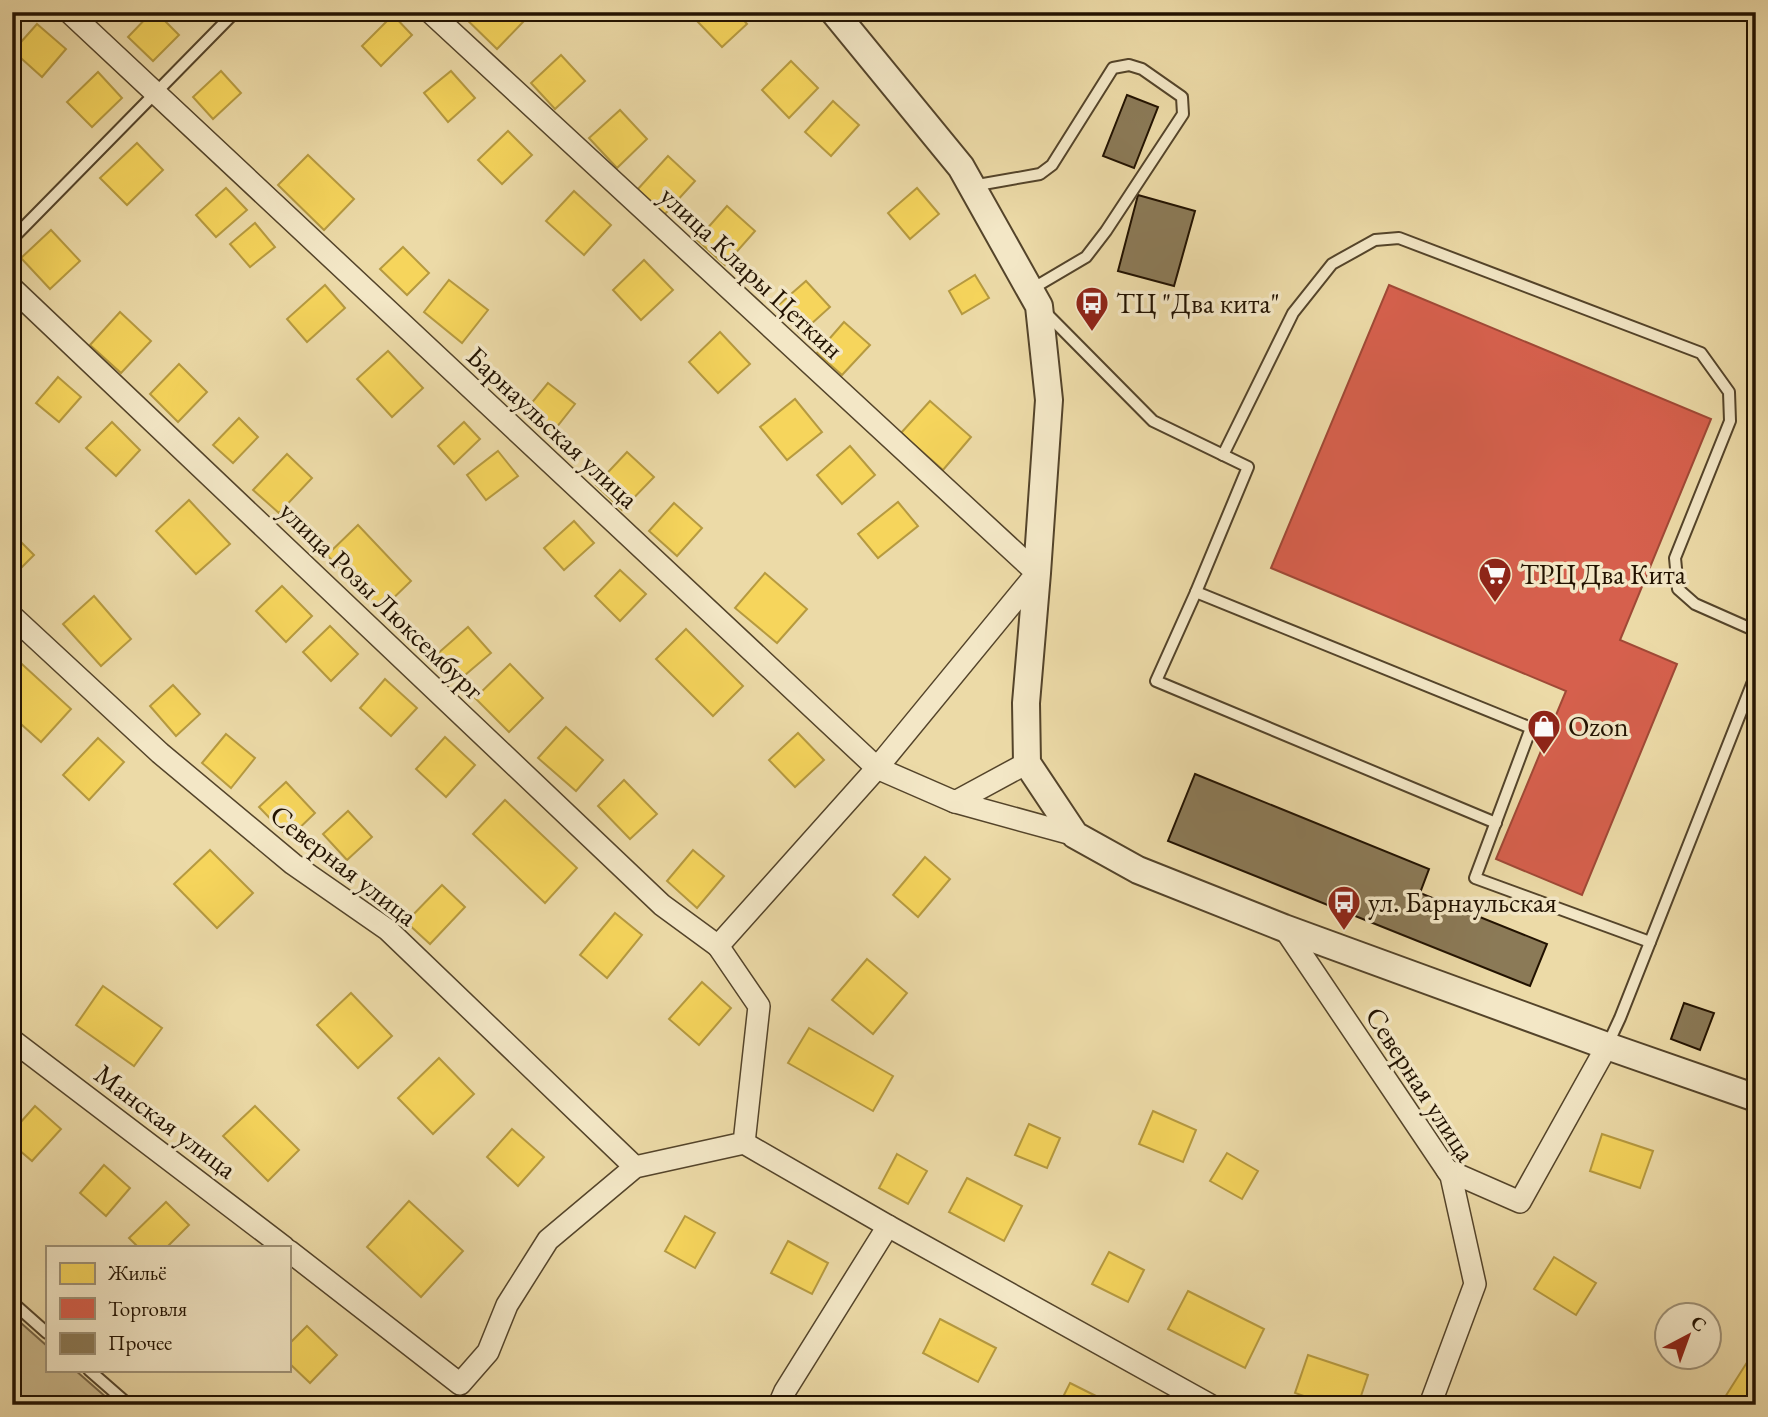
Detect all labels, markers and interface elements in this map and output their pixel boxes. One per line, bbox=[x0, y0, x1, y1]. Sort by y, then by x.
street label: улица Клары Цеткин bbox=[653, 178, 851, 366]
bus stop icon: ТЦ "Два кита" bbox=[1073, 284, 1111, 333]
place label: ТЦ "Два кита" bbox=[1116, 285, 1280, 321]
street label: Барнаульская улица bbox=[459, 338, 647, 517]
street label: улица Розы Люксембург bbox=[272, 493, 492, 707]
supermarket icon: ТРЦ Два Кита bbox=[1476, 555, 1514, 604]
place label: ТРЦ Два Кита bbox=[1520, 556, 1687, 592]
shop icon: Ozon bbox=[1525, 707, 1563, 756]
place label: Ozon bbox=[1568, 708, 1629, 744]
street label: Северная улица bbox=[263, 796, 426, 934]
bus stop icon: ул. Барнаульская bbox=[1325, 883, 1363, 932]
place label: ул. Барнаульская bbox=[1368, 884, 1557, 920]
street label: Северная улица bbox=[1358, 1000, 1485, 1169]
street label: Манская улица bbox=[88, 1056, 245, 1187]
legend bbox=[46, 1246, 290, 1372]
text: Жильё bbox=[107, 1259, 167, 1286]
text: Торговля bbox=[108, 1295, 187, 1322]
north arrow bbox=[1652, 1302, 1722, 1372]
text: С bbox=[1686, 1310, 1712, 1337]
text: Прочее bbox=[108, 1329, 172, 1356]

